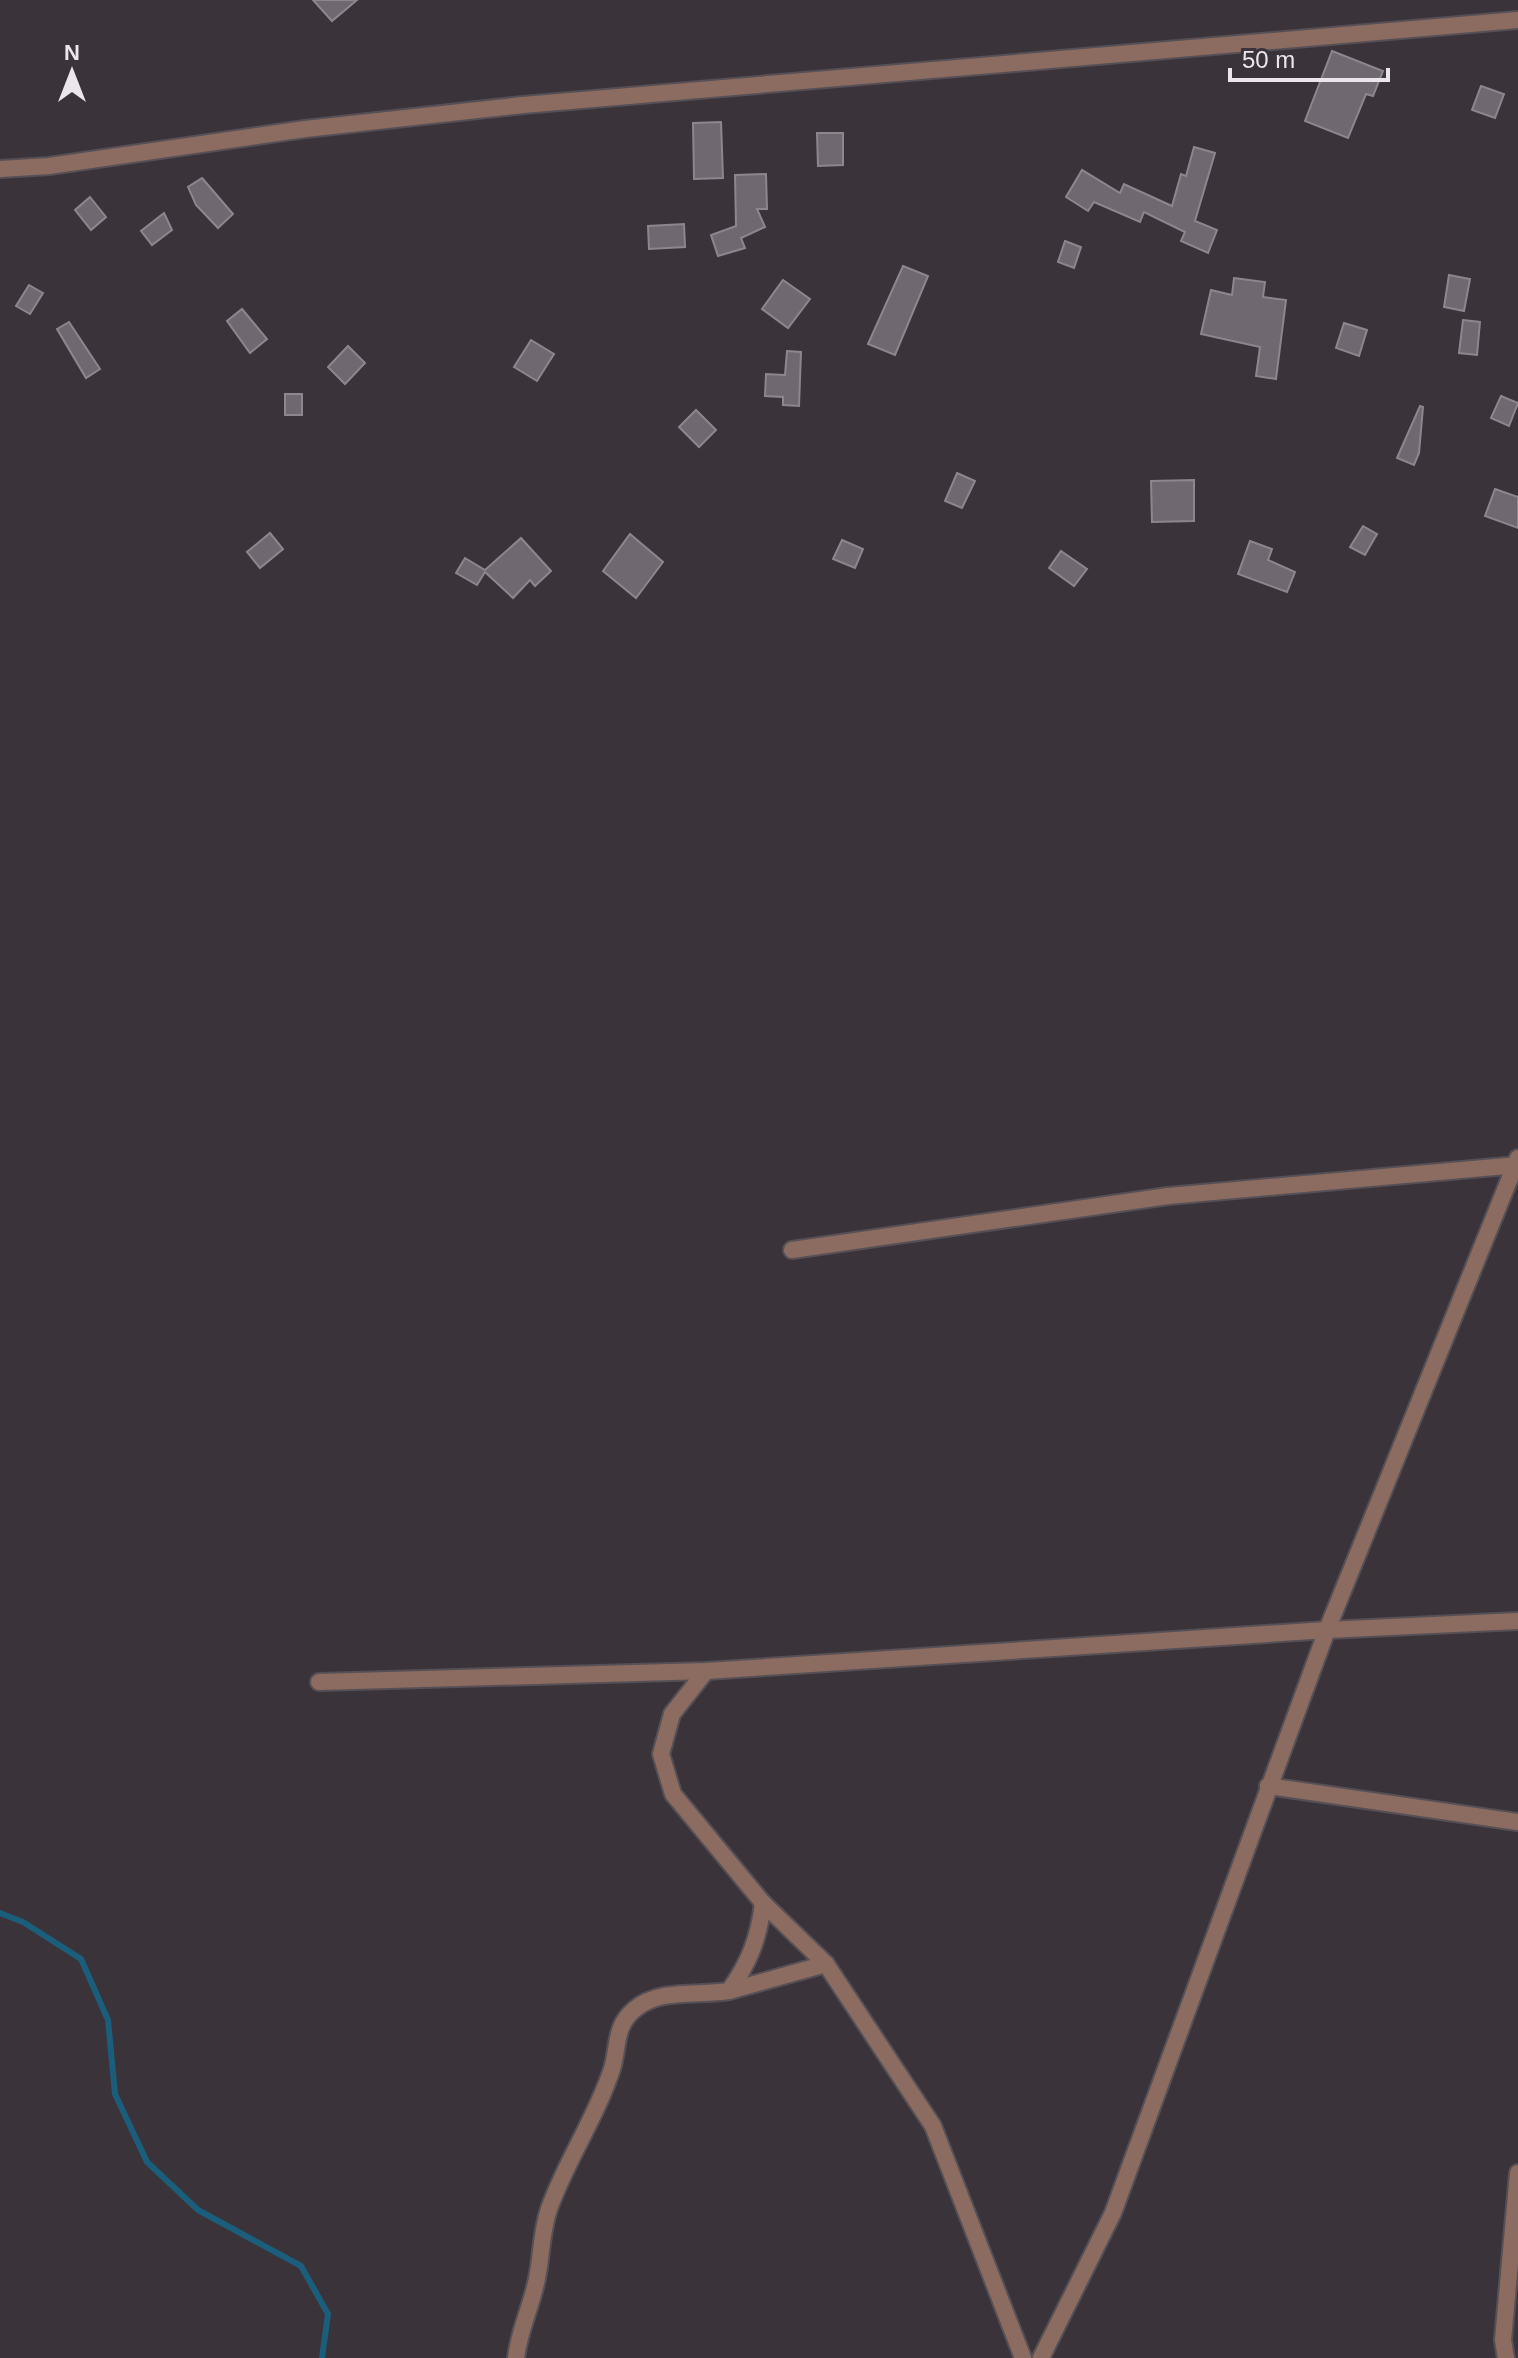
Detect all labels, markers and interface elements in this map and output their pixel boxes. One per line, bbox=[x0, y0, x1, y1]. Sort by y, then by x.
north arrow bbox=[32, 32, 112, 112]
scale bar bbox=[1230, 32, 1388, 82]
text: N bbox=[64, 40, 80, 65]
text: 50 m bbox=[1242, 46, 1295, 73]

